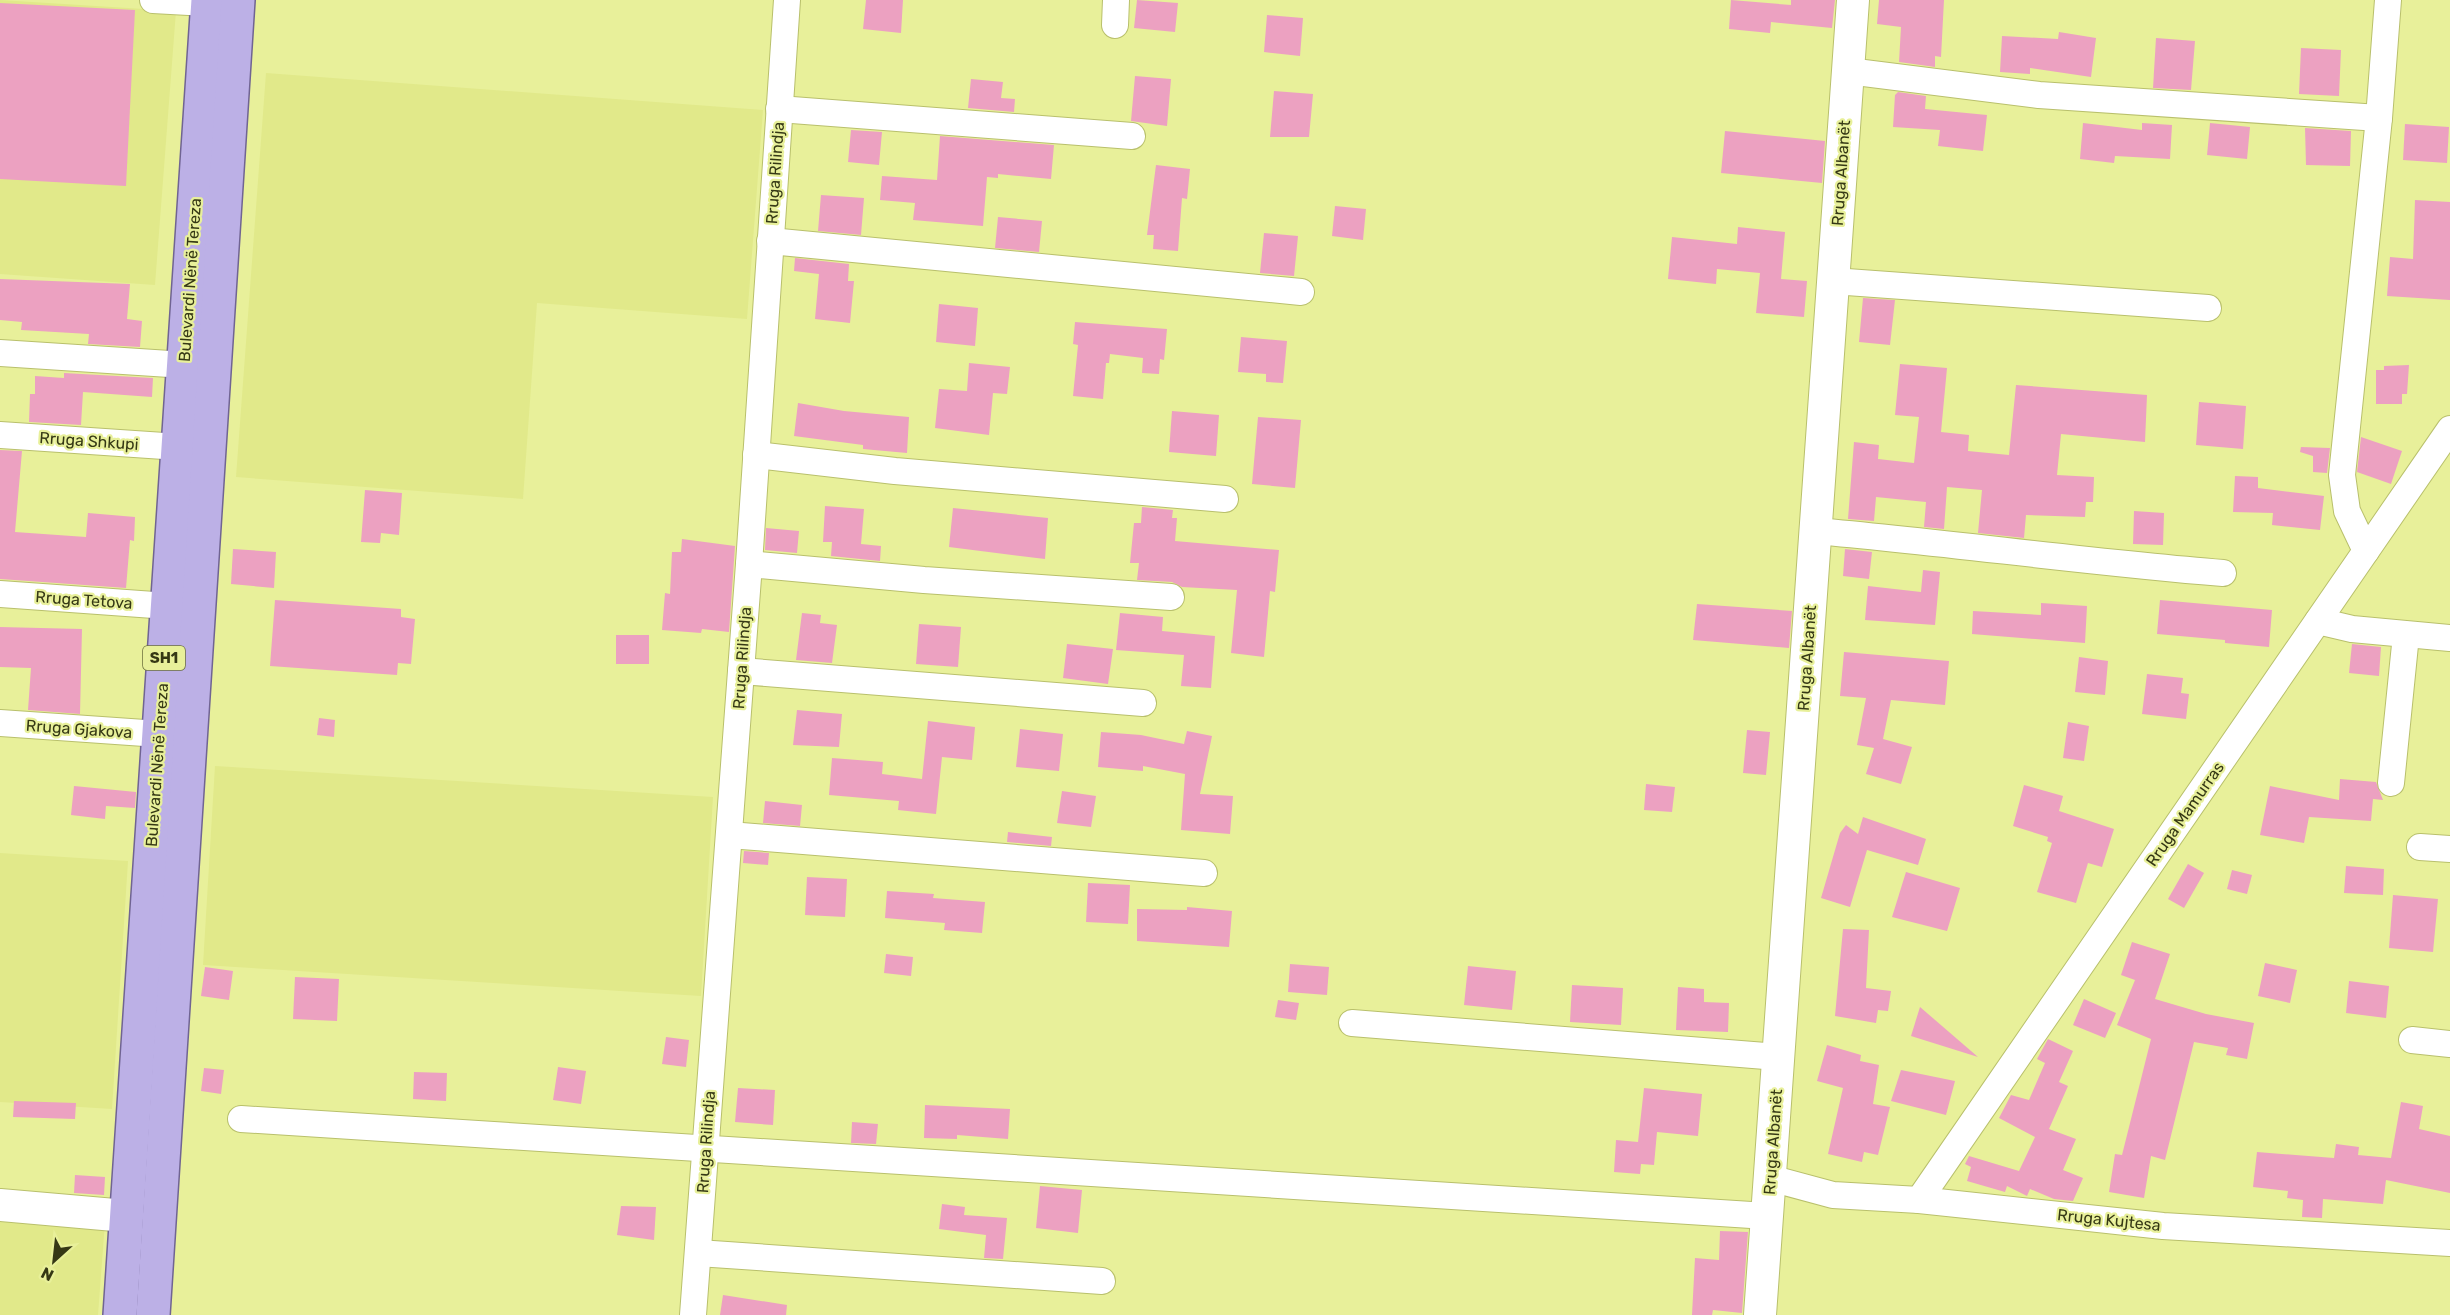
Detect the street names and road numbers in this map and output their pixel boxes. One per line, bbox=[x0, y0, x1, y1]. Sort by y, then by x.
street label: Rruga Albanët bbox=[1828, 120, 1854, 226]
street label: Rruga Rilindja bbox=[762, 121, 788, 225]
street label: Bulevardi Nënë Tereza bbox=[175, 197, 205, 363]
street label: Rruga Shkupi bbox=[39, 428, 139, 454]
street label: Rruga Tetova bbox=[35, 587, 133, 613]
street label: Rruga Albanët bbox=[1794, 605, 1820, 711]
street label: Rruga Rilindja bbox=[729, 606, 755, 710]
road number: SH1 bbox=[143, 646, 185, 670]
street label: Bulevardi Nënë Tereza bbox=[142, 682, 172, 848]
street label: Rruga Gjakova bbox=[25, 716, 133, 742]
street label: Rruga Mamurras bbox=[2142, 758, 2228, 870]
street label: Rruga Albanët bbox=[1760, 1089, 1786, 1195]
street label: Rruga Rilindja bbox=[693, 1090, 719, 1194]
street label: Rruga Kujtesa bbox=[2056, 1205, 2162, 1235]

